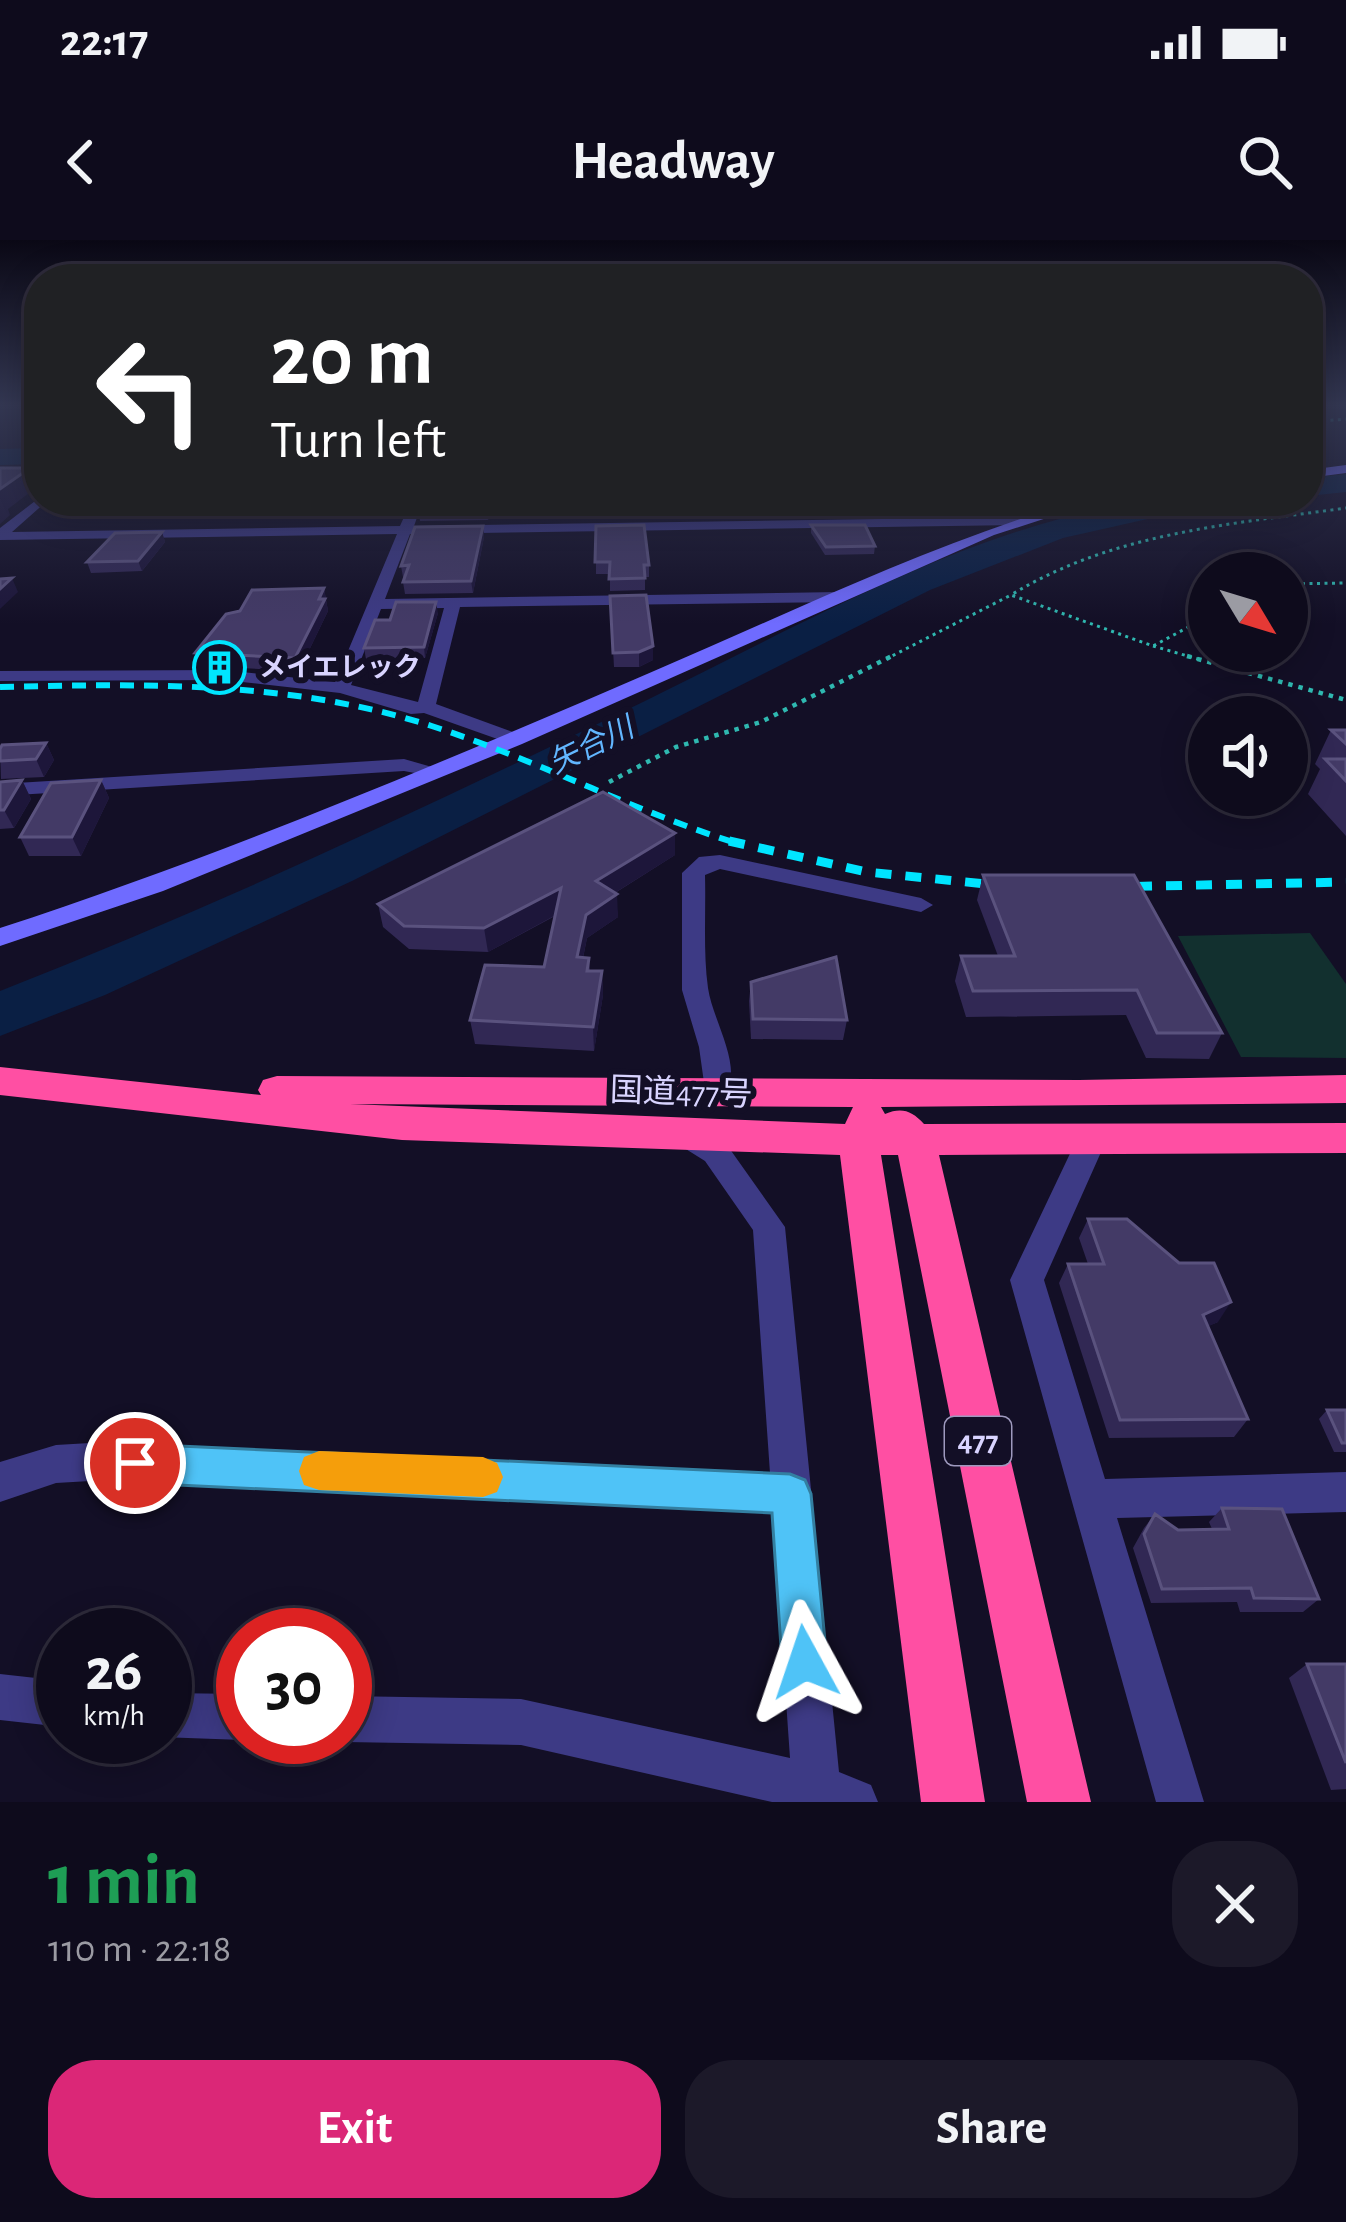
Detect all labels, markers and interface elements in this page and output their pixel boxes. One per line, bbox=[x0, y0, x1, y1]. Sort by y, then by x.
text: 22:17 bbox=[60, 19, 148, 64]
icon: back bbox=[48, 129, 114, 195]
icon: search bbox=[1232, 129, 1298, 195]
text: Headway bbox=[571, 135, 775, 189]
icon: left bbox=[72, 312, 228, 468]
text: 20 m bbox=[270, 316, 434, 400]
text: Turn left bbox=[270, 414, 446, 468]
north arrow bbox=[1188, 552, 1308, 672]
map controls bbox=[1188, 552, 1308, 816]
building icon: メイエレック bbox=[192, 639, 248, 695]
place label: メイエレック bbox=[259, 653, 421, 681]
button: sound bbox=[1188, 696, 1308, 816]
water label: 矢合川 bbox=[544, 710, 641, 779]
street label: 国道477号 bbox=[609, 1073, 753, 1112]
pin bbox=[84, 1412, 186, 1514]
road number: 477 bbox=[945, 1417, 1011, 1465]
icon: arrive bbox=[102, 1430, 168, 1496]
position arrow bbox=[742, 1599, 868, 1725]
speed limit sign: 30 bbox=[216, 1608, 372, 1764]
text: 26 bbox=[85, 1641, 143, 1701]
text: km/h bbox=[83, 1701, 145, 1731]
button: close bbox=[1172, 1841, 1298, 1967]
text: 1 min bbox=[48, 1845, 200, 1917]
text: 110 m · 22:18 bbox=[48, 1930, 231, 1969]
button: Exit bbox=[48, 2060, 661, 2198]
button: Share bbox=[685, 2060, 1298, 2198]

